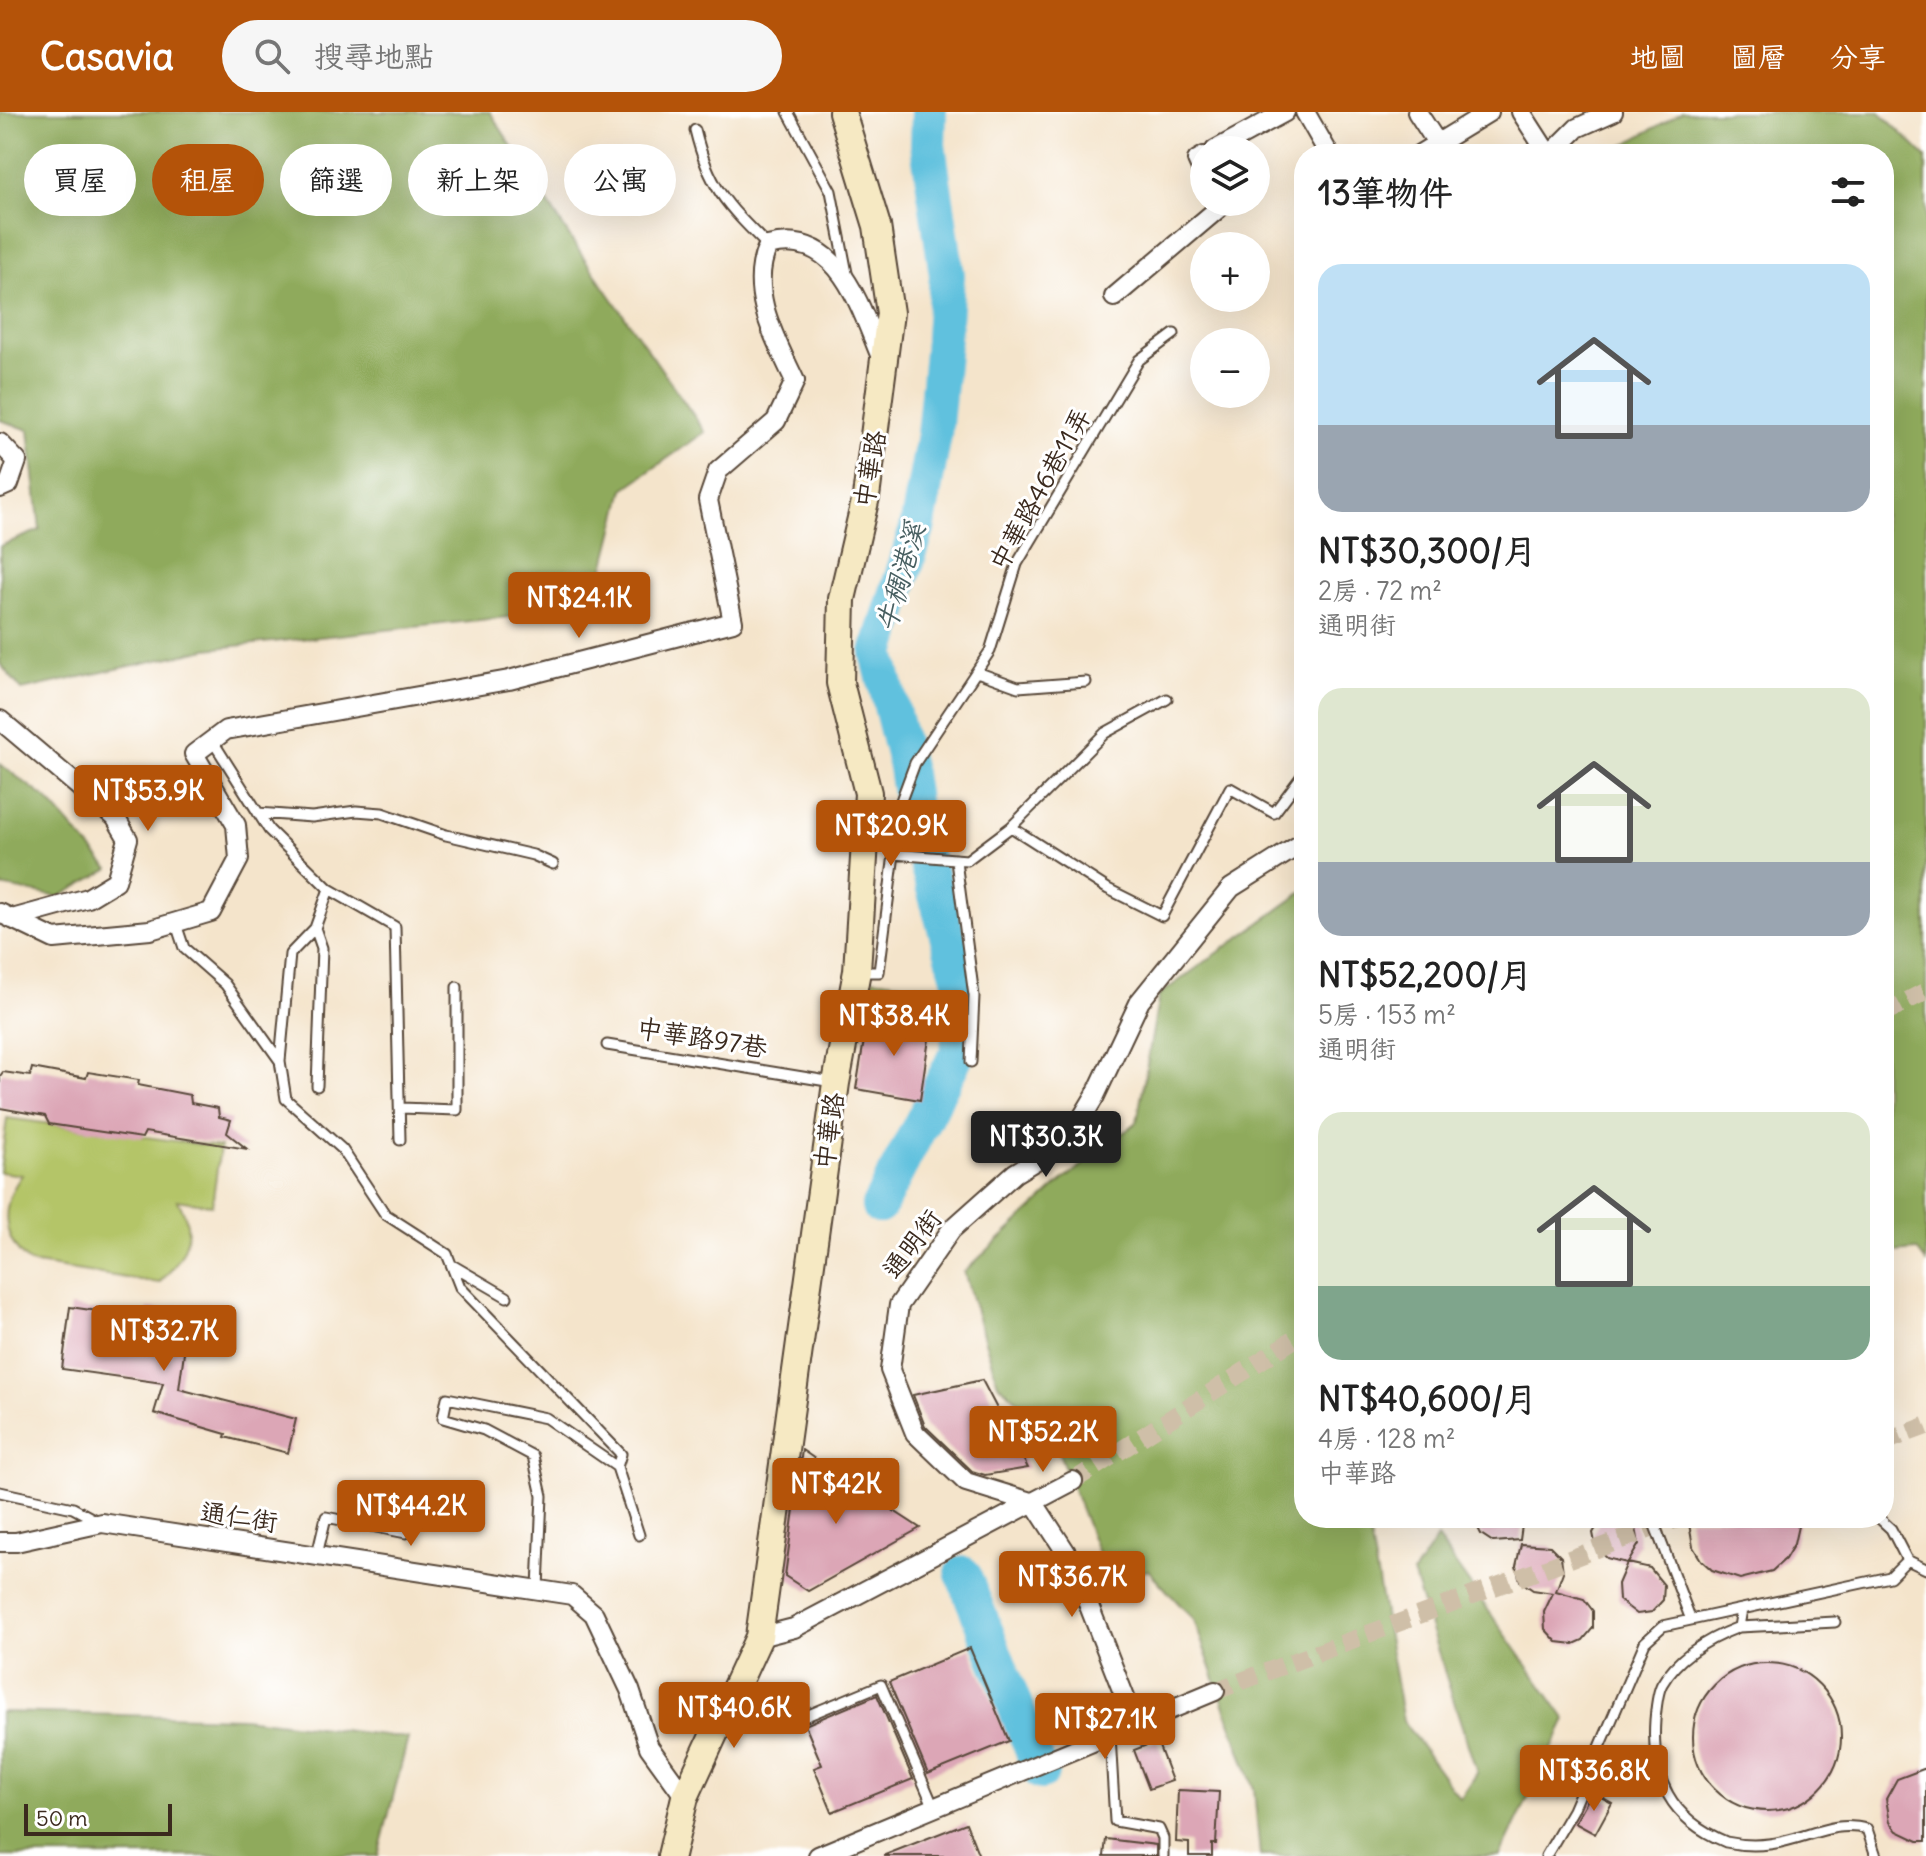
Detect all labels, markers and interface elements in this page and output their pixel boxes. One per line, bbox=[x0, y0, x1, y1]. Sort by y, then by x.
search box bbox=[222, 20, 782, 92]
text: Casavia bbox=[40, 33, 174, 80]
icon: search bbox=[250, 34, 294, 78]
text: 搜尋地點 bbox=[314, 37, 434, 75]
text: 地圖 bbox=[1630, 39, 1686, 75]
text: 圖層 bbox=[1730, 39, 1786, 75]
text: 分享 bbox=[1830, 39, 1886, 75]
map controls bbox=[1190, 136, 1270, 408]
button: layers bbox=[1190, 136, 1270, 216]
chip: 買屋 bbox=[24, 144, 136, 216]
chip: 租屋 bbox=[152, 144, 264, 216]
chip: 篩選 bbox=[280, 144, 392, 216]
chip: 新上架 bbox=[408, 144, 548, 216]
chip: 公寓 bbox=[564, 144, 676, 216]
icon: filters bbox=[1826, 170, 1870, 214]
text: 13筆物件 bbox=[1318, 171, 1453, 214]
button: + bbox=[1190, 232, 1270, 312]
icon: home bbox=[1522, 316, 1666, 460]
button: − bbox=[1190, 328, 1270, 408]
street label: 中華路46巷11弄 bbox=[981, 402, 1098, 576]
street label: 中華路 bbox=[846, 428, 893, 510]
water label: 牛稠港溪 bbox=[867, 516, 933, 636]
text: NT$30,300/月 bbox=[1318, 529, 1537, 572]
pin: NT$24.1K bbox=[496, 572, 662, 640]
text: 2房 · 72 m² bbox=[1318, 574, 1442, 607]
text: NT$24.1K bbox=[526, 581, 632, 614]
text: 通明街 bbox=[1318, 608, 1396, 641]
icon: home bbox=[1522, 740, 1666, 884]
pin: NT$53.9K bbox=[65, 765, 231, 833]
text: NT$53.9K bbox=[92, 774, 204, 807]
pin: NT$20.9K bbox=[808, 800, 974, 868]
text: NT$20.9K bbox=[834, 809, 948, 842]
text: NT$52,200/月 bbox=[1318, 953, 1533, 996]
pin: NT$38.4K bbox=[811, 990, 977, 1058]
text: 5房 · 153 m² bbox=[1318, 998, 1456, 1031]
text: NT$38.4K bbox=[838, 999, 950, 1032]
street label: 中華路97巷 bbox=[634, 1011, 770, 1064]
text: 通明街 bbox=[1318, 1032, 1396, 1065]
street label: 中華路 bbox=[807, 1090, 850, 1172]
pin: NT$30.3K bbox=[963, 1111, 1129, 1179]
text: NT$30.3K bbox=[989, 1120, 1103, 1153]
icon: home bbox=[1522, 1164, 1666, 1308]
street label: 通明街 bbox=[875, 1203, 948, 1285]
pin: NT$32.7K bbox=[81, 1305, 247, 1373]
text: NT$32.7K bbox=[109, 1314, 219, 1347]
text: NT$40,600/月 bbox=[1318, 1377, 1538, 1420]
pin: NT$52.2K bbox=[960, 1406, 1126, 1474]
text: NT$52.2K bbox=[988, 1415, 1098, 1448]
text: 4房 · 128 m² bbox=[1318, 1422, 1455, 1455]
text: 中華路 bbox=[1318, 1456, 1396, 1489]
pin: NT$42K bbox=[771, 1458, 901, 1526]
text: NT$42K bbox=[790, 1467, 882, 1500]
pin: NT$44.2K bbox=[328, 1480, 494, 1548]
text: NT$44.2K bbox=[355, 1489, 467, 1522]
street label: 通仁街 bbox=[198, 1495, 280, 1538]
pin: NT$36.7K bbox=[989, 1551, 1155, 1619]
text: NT$36.7K bbox=[1017, 1560, 1127, 1593]
pin: NT$40.6K bbox=[651, 1682, 817, 1750]
text: NT$40.6K bbox=[677, 1691, 791, 1724]
pin: NT$27.1K bbox=[1022, 1693, 1188, 1761]
text: NT$27.1K bbox=[1053, 1702, 1157, 1735]
pin: NT$36.8K bbox=[1511, 1745, 1677, 1813]
text: NT$36.8K bbox=[1538, 1754, 1650, 1787]
scale bar bbox=[24, 1800, 172, 1836]
text: 50 m bbox=[36, 1804, 88, 1832]

